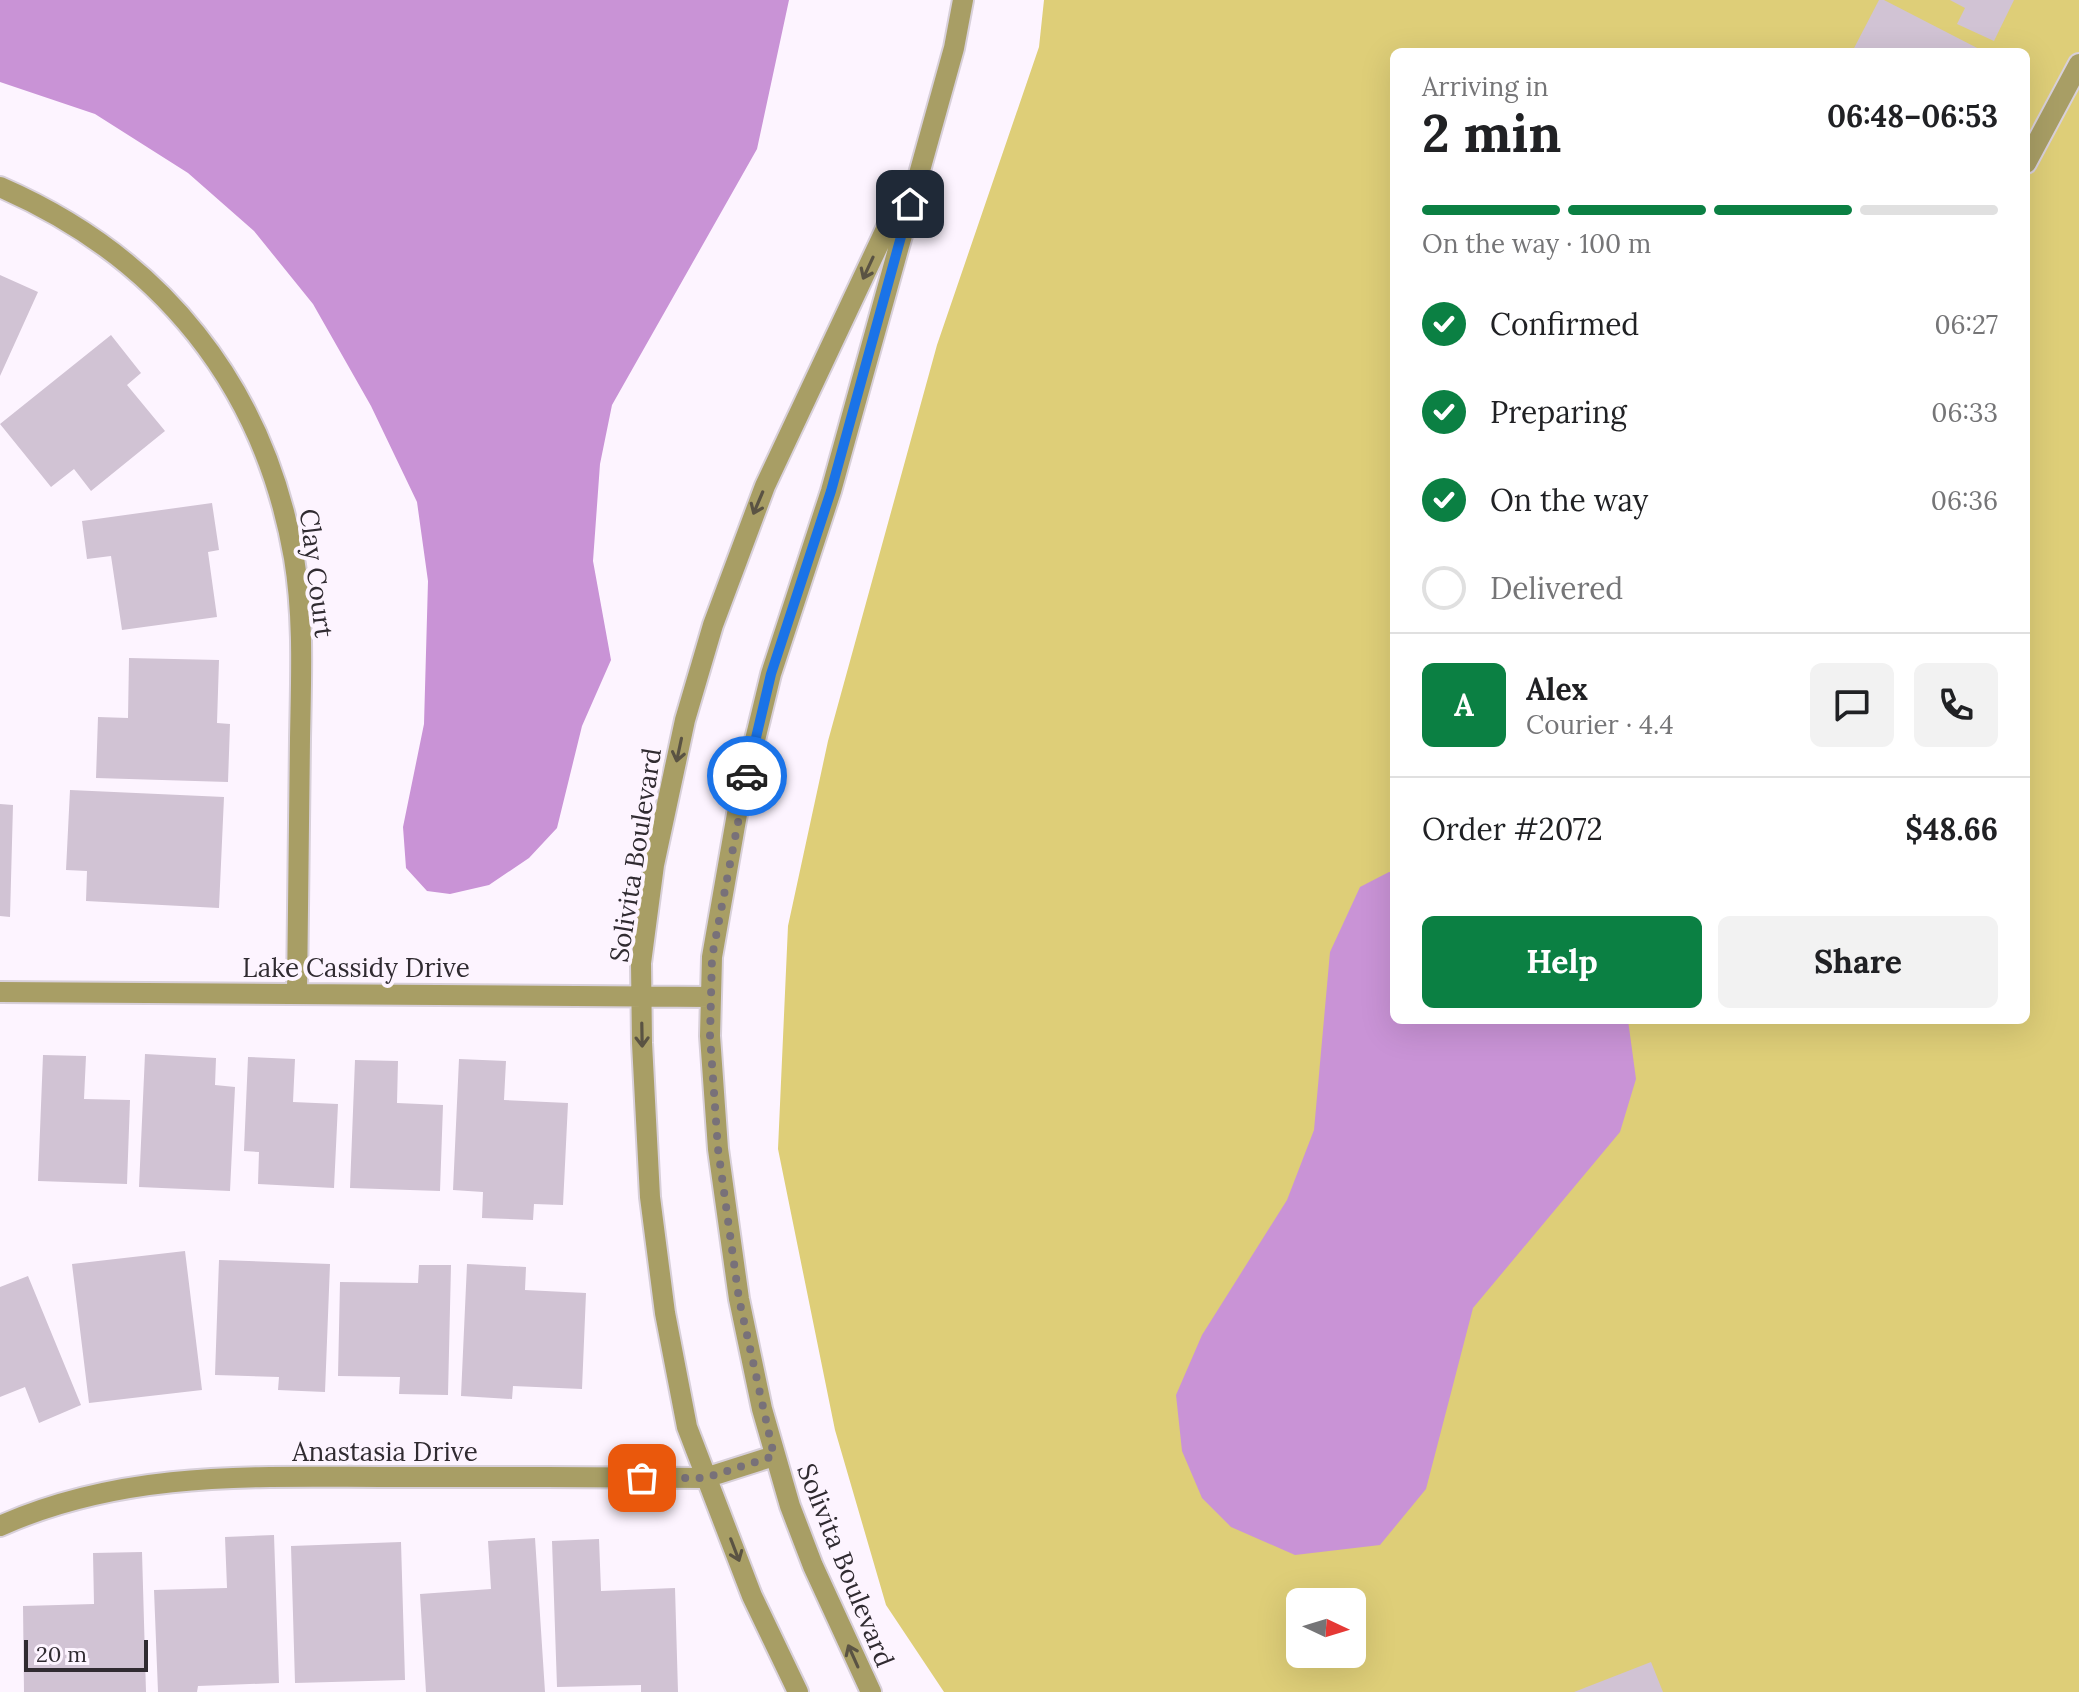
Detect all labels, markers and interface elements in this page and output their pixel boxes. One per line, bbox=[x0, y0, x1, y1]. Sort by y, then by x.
text: Arriving in bbox=[1422, 70, 1549, 103]
text: 06:48–06:53 bbox=[1827, 97, 1998, 135]
text: 2 min bbox=[1422, 100, 1561, 166]
pin bbox=[876, 170, 944, 238]
icon: home bbox=[888, 182, 932, 226]
text: On the way · 100 m bbox=[1422, 227, 1651, 260]
one-way arrow bbox=[860, 255, 875, 279]
icon: check bbox=[1422, 302, 1466, 346]
text: Confirmed bbox=[1490, 305, 1639, 343]
text: 06:27 bbox=[1934, 308, 1998, 341]
icon: check bbox=[1422, 390, 1466, 434]
text: Preparing bbox=[1490, 393, 1627, 431]
text: 06:33 bbox=[1931, 396, 1998, 429]
icon: check bbox=[1422, 478, 1466, 522]
text: On the way bbox=[1490, 481, 1648, 519]
text: 06:36 bbox=[1931, 484, 1998, 517]
one-way arrow bbox=[750, 490, 764, 515]
street label: Clay Court bbox=[293, 507, 341, 639]
text: Delivered bbox=[1490, 569, 1623, 607]
button: chat bbox=[1810, 663, 1894, 747]
button: phone bbox=[1914, 663, 1998, 747]
text: Alex bbox=[1526, 670, 1588, 708]
text: A bbox=[1454, 686, 1474, 724]
text: Courier · 4.4 bbox=[1526, 708, 1674, 741]
courier bbox=[707, 736, 787, 816]
one-way arrow bbox=[671, 737, 686, 763]
street label: Solivita Boulevard bbox=[602, 746, 668, 964]
icon: car bbox=[725, 754, 769, 798]
text: Order #2072 bbox=[1422, 810, 1603, 848]
text: $48.66 bbox=[1905, 810, 1998, 848]
button: Help bbox=[1422, 916, 1702, 1008]
button: Share bbox=[1718, 916, 1998, 1008]
street label: Lake Cassidy Drive bbox=[242, 951, 470, 984]
one-way arrow bbox=[634, 1021, 649, 1048]
street label: Anastasia Drive bbox=[291, 1435, 478, 1468]
pin bbox=[608, 1444, 676, 1512]
icon: bag bbox=[620, 1456, 664, 1500]
street label: Solivita Boulevard bbox=[790, 1459, 902, 1671]
one-way arrow bbox=[728, 1537, 743, 1562]
north arrow bbox=[1286, 1588, 1366, 1668]
map controls bbox=[1286, 1588, 1366, 1668]
scale bar bbox=[24, 1636, 148, 1672]
text: 20 m bbox=[36, 1640, 87, 1668]
one-way arrow bbox=[845, 1644, 860, 1669]

